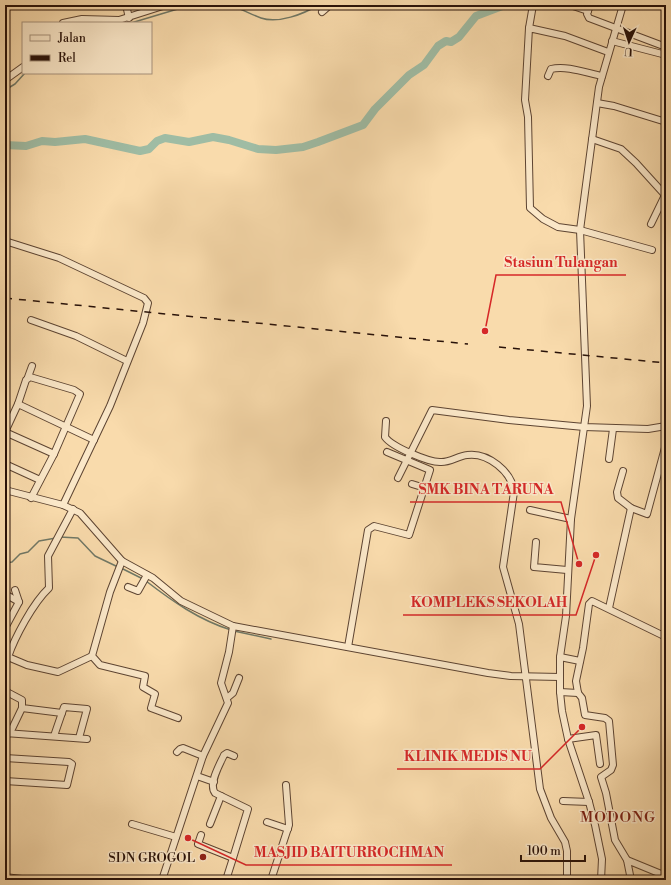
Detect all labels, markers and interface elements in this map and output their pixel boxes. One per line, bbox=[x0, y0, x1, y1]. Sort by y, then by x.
legend bbox=[22, 22, 152, 74]
north arrow bbox=[609, 22, 649, 62]
text: Jalan bbox=[57, 31, 86, 46]
text: U bbox=[623, 44, 633, 58]
text: Rel bbox=[58, 51, 76, 66]
callout: Stasiun Tulangan bbox=[496, 249, 626, 275]
text: Stasiun Tulangan bbox=[504, 254, 618, 272]
callout: SMK BINA TARUNA bbox=[410, 476, 561, 502]
text: SMK BINA TARUNA bbox=[418, 481, 555, 499]
callout: KOMPLEKS SEKOLAH bbox=[403, 589, 576, 615]
text: KOMPLEKS SEKOLAH bbox=[411, 594, 568, 612]
callout: KLINIK MEDIS NU bbox=[397, 743, 540, 769]
text: KLINIK MEDIS NU bbox=[404, 748, 532, 766]
district label: MODONG bbox=[580, 808, 656, 827]
scale bar bbox=[521, 837, 585, 863]
callout: MASJID BAITURROCHMAN bbox=[246, 839, 452, 865]
text: MASJID BAITURROCHMAN bbox=[254, 844, 444, 862]
text: 100 m bbox=[527, 844, 561, 859]
place label: SDN GROGOL bbox=[108, 850, 195, 866]
marker: SDN GROGOL bbox=[198, 852, 208, 862]

